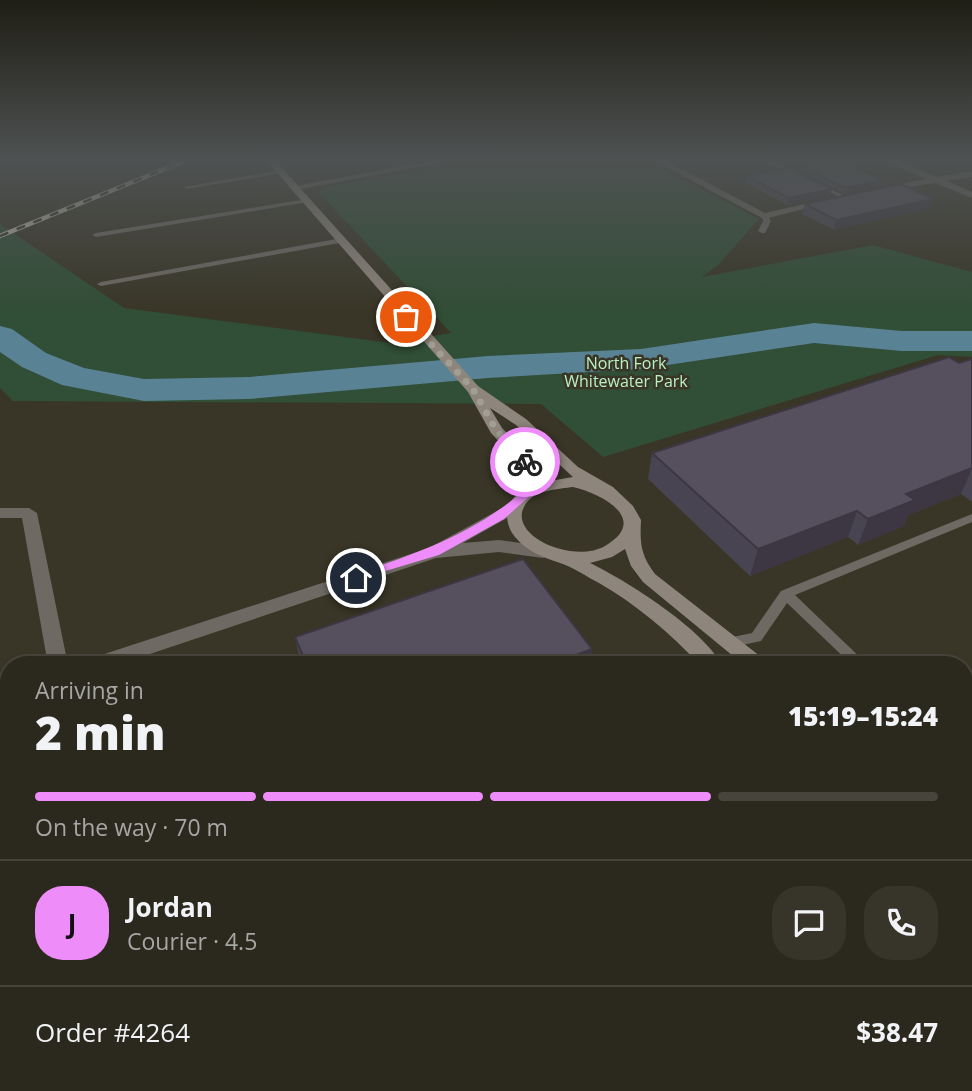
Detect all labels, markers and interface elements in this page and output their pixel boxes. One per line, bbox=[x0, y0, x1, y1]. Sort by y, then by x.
pin bbox=[376, 287, 436, 347]
icon: bag bbox=[387, 298, 425, 336]
park label: North Fork Whitewater Park bbox=[564, 352, 688, 392]
courier bbox=[490, 427, 560, 497]
icon: bike bbox=[506, 443, 544, 481]
pin bbox=[326, 548, 386, 608]
icon: home bbox=[337, 559, 375, 597]
text: Arriving in bbox=[35, 674, 144, 706]
text: 15:19–15:24 bbox=[788, 698, 938, 734]
text: 2 min bbox=[35, 701, 166, 763]
text: On the way · 70 m bbox=[35, 811, 228, 843]
button: chat bbox=[772, 886, 846, 960]
button: phone bbox=[864, 886, 938, 960]
text: Jordan bbox=[127, 889, 213, 925]
text: J bbox=[68, 905, 76, 941]
text: Courier · 4.5 bbox=[127, 925, 257, 957]
text: Order #4264 bbox=[35, 1014, 190, 1050]
text: $38.47 bbox=[856, 1014, 938, 1050]

